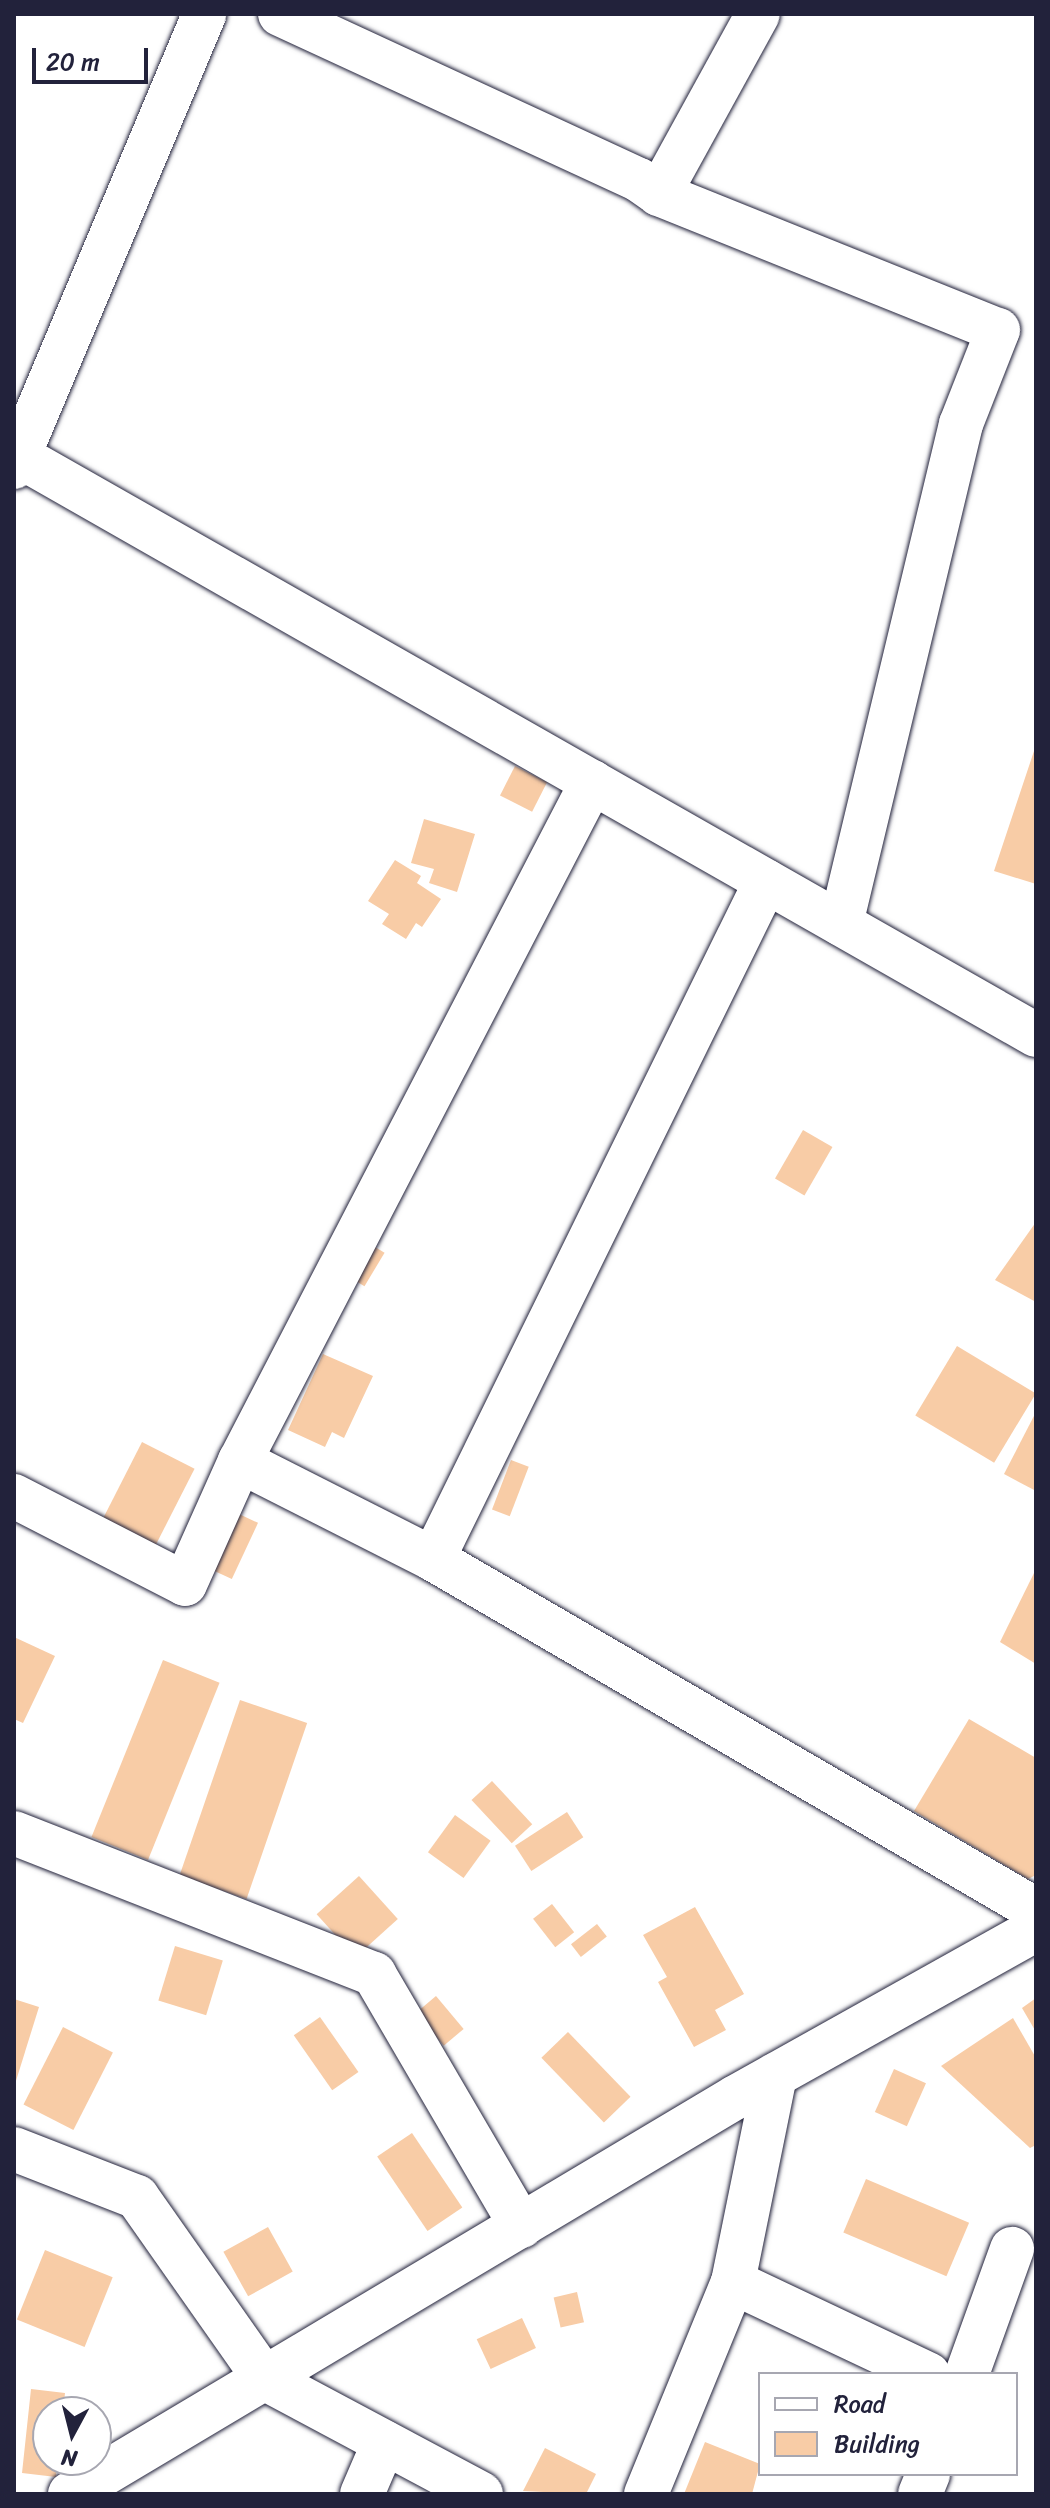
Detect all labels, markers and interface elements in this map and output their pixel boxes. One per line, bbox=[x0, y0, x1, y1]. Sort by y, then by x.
scale bar bbox=[36, 32, 152, 82]
text: 20 m bbox=[46, 41, 100, 83]
legend bbox=[758, 2372, 1018, 2476]
text: Road bbox=[834, 2383, 885, 2425]
north arrow bbox=[32, 2396, 112, 2476]
text: Building bbox=[834, 2423, 920, 2465]
text: N bbox=[59, 2438, 79, 2479]

